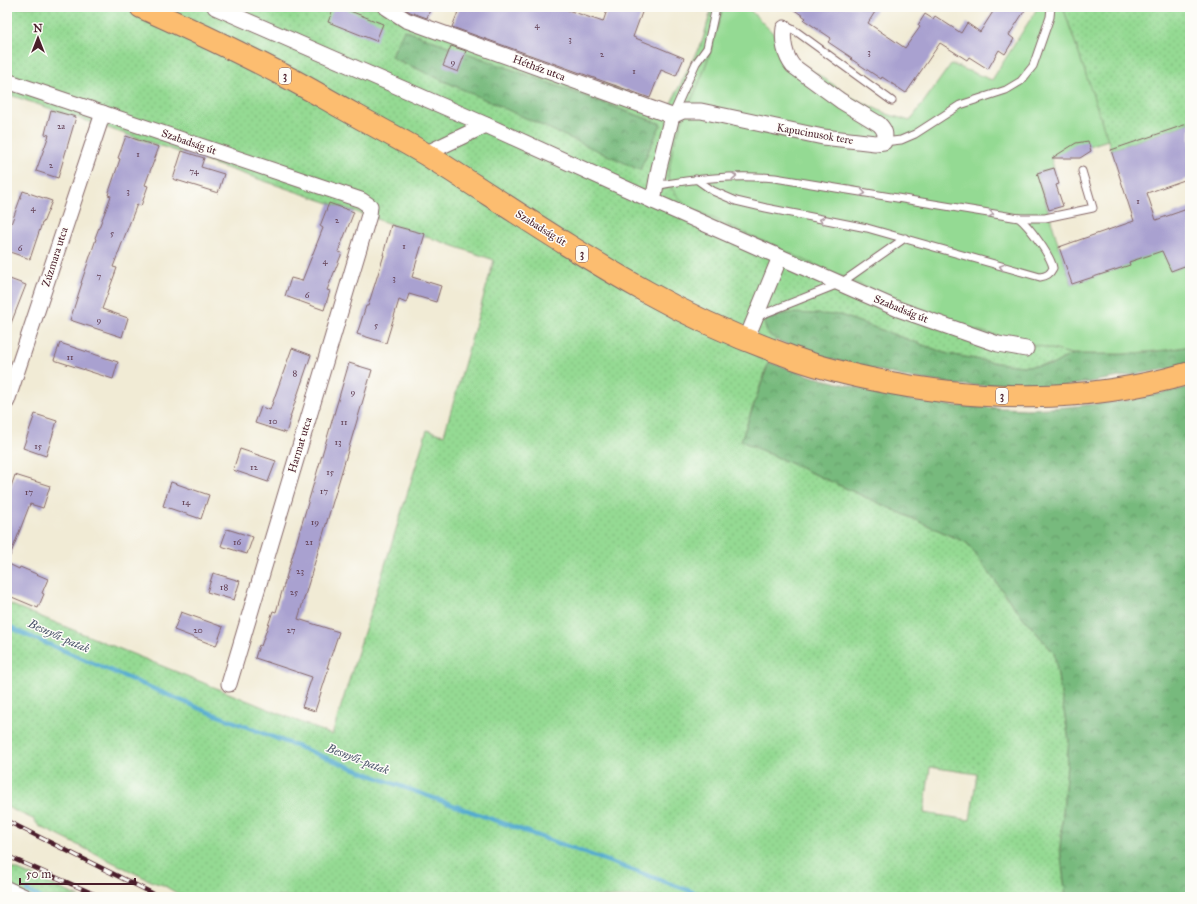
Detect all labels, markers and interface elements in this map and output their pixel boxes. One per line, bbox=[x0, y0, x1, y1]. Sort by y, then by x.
north arrow bbox=[18, 18, 58, 58]
house number: 4 bbox=[534, 19, 540, 30]
text: N bbox=[33, 22, 43, 35]
house number: 3 bbox=[568, 33, 572, 44]
house number: 3 bbox=[867, 46, 871, 57]
house number: 2 bbox=[600, 48, 605, 59]
street label: Hétház utca bbox=[511, 52, 567, 84]
house number: 9 bbox=[451, 56, 456, 67]
house number: 1 bbox=[632, 65, 636, 76]
road number: 3 bbox=[279, 68, 291, 84]
house number: 2a bbox=[57, 120, 65, 131]
street label: Kapucinusok tere bbox=[776, 121, 855, 147]
street label: Szabadság út bbox=[160, 126, 218, 158]
house number: 1 bbox=[136, 148, 140, 159]
house number: 2 bbox=[49, 159, 54, 170]
house number: 74 bbox=[189, 165, 200, 176]
one-way arrow bbox=[731, 172, 737, 180]
house number: 3 bbox=[126, 185, 130, 196]
one-way arrow bbox=[860, 188, 866, 197]
house number: 1 bbox=[1136, 195, 1140, 206]
house number: 4 bbox=[30, 202, 36, 213]
street label: Szabadság út bbox=[513, 207, 569, 249]
one-way arrow bbox=[988, 209, 995, 218]
house number: 2 bbox=[335, 214, 340, 225]
one-way arrow bbox=[819, 216, 826, 224]
street label: Zúzmara utca bbox=[39, 225, 71, 288]
house number: 5 bbox=[110, 227, 115, 238]
house number: 1 bbox=[402, 240, 406, 251]
house number: 6 bbox=[18, 242, 23, 253]
road number: 3 bbox=[576, 246, 588, 262]
house number: 4 bbox=[322, 255, 328, 266]
one-way arrow bbox=[999, 263, 1006, 272]
house number: 7 bbox=[97, 270, 102, 281]
house number: 3 bbox=[392, 272, 396, 283]
house number: 6 bbox=[305, 289, 310, 300]
street label: Szabadság út bbox=[872, 292, 930, 326]
house number: 9 bbox=[97, 314, 102, 325]
house number: 5 bbox=[374, 319, 379, 330]
house number: 11 bbox=[66, 351, 74, 362]
house number: 8 bbox=[293, 367, 298, 378]
house number: 9 bbox=[351, 386, 356, 397]
road number: 3 bbox=[996, 388, 1008, 404]
house number: 10 bbox=[269, 415, 277, 426]
street label: Harmat utca bbox=[285, 415, 315, 474]
house number: 11 bbox=[340, 416, 348, 427]
house number: 13 bbox=[334, 436, 342, 447]
house number: 15 bbox=[34, 440, 43, 451]
house number: 12 bbox=[250, 461, 259, 472]
house number: 15 bbox=[326, 466, 335, 477]
house number: 17 bbox=[320, 485, 328, 496]
house number: 17 bbox=[25, 486, 33, 497]
house number: 14 bbox=[182, 496, 191, 507]
house number: 19 bbox=[311, 516, 319, 527]
house number: 16 bbox=[233, 536, 241, 547]
house number: 21 bbox=[305, 536, 313, 547]
house number: 23 bbox=[296, 565, 304, 576]
house number: 18 bbox=[220, 581, 228, 592]
house number: 25 bbox=[290, 586, 299, 597]
water label: Besnyői-patak bbox=[25, 616, 92, 657]
house number: 20 bbox=[193, 624, 203, 635]
house number: 27 bbox=[287, 624, 296, 635]
water label: Besnyői-patak bbox=[324, 740, 392, 778]
scale bar bbox=[20, 860, 135, 886]
text: 50 m bbox=[26, 867, 51, 881]

